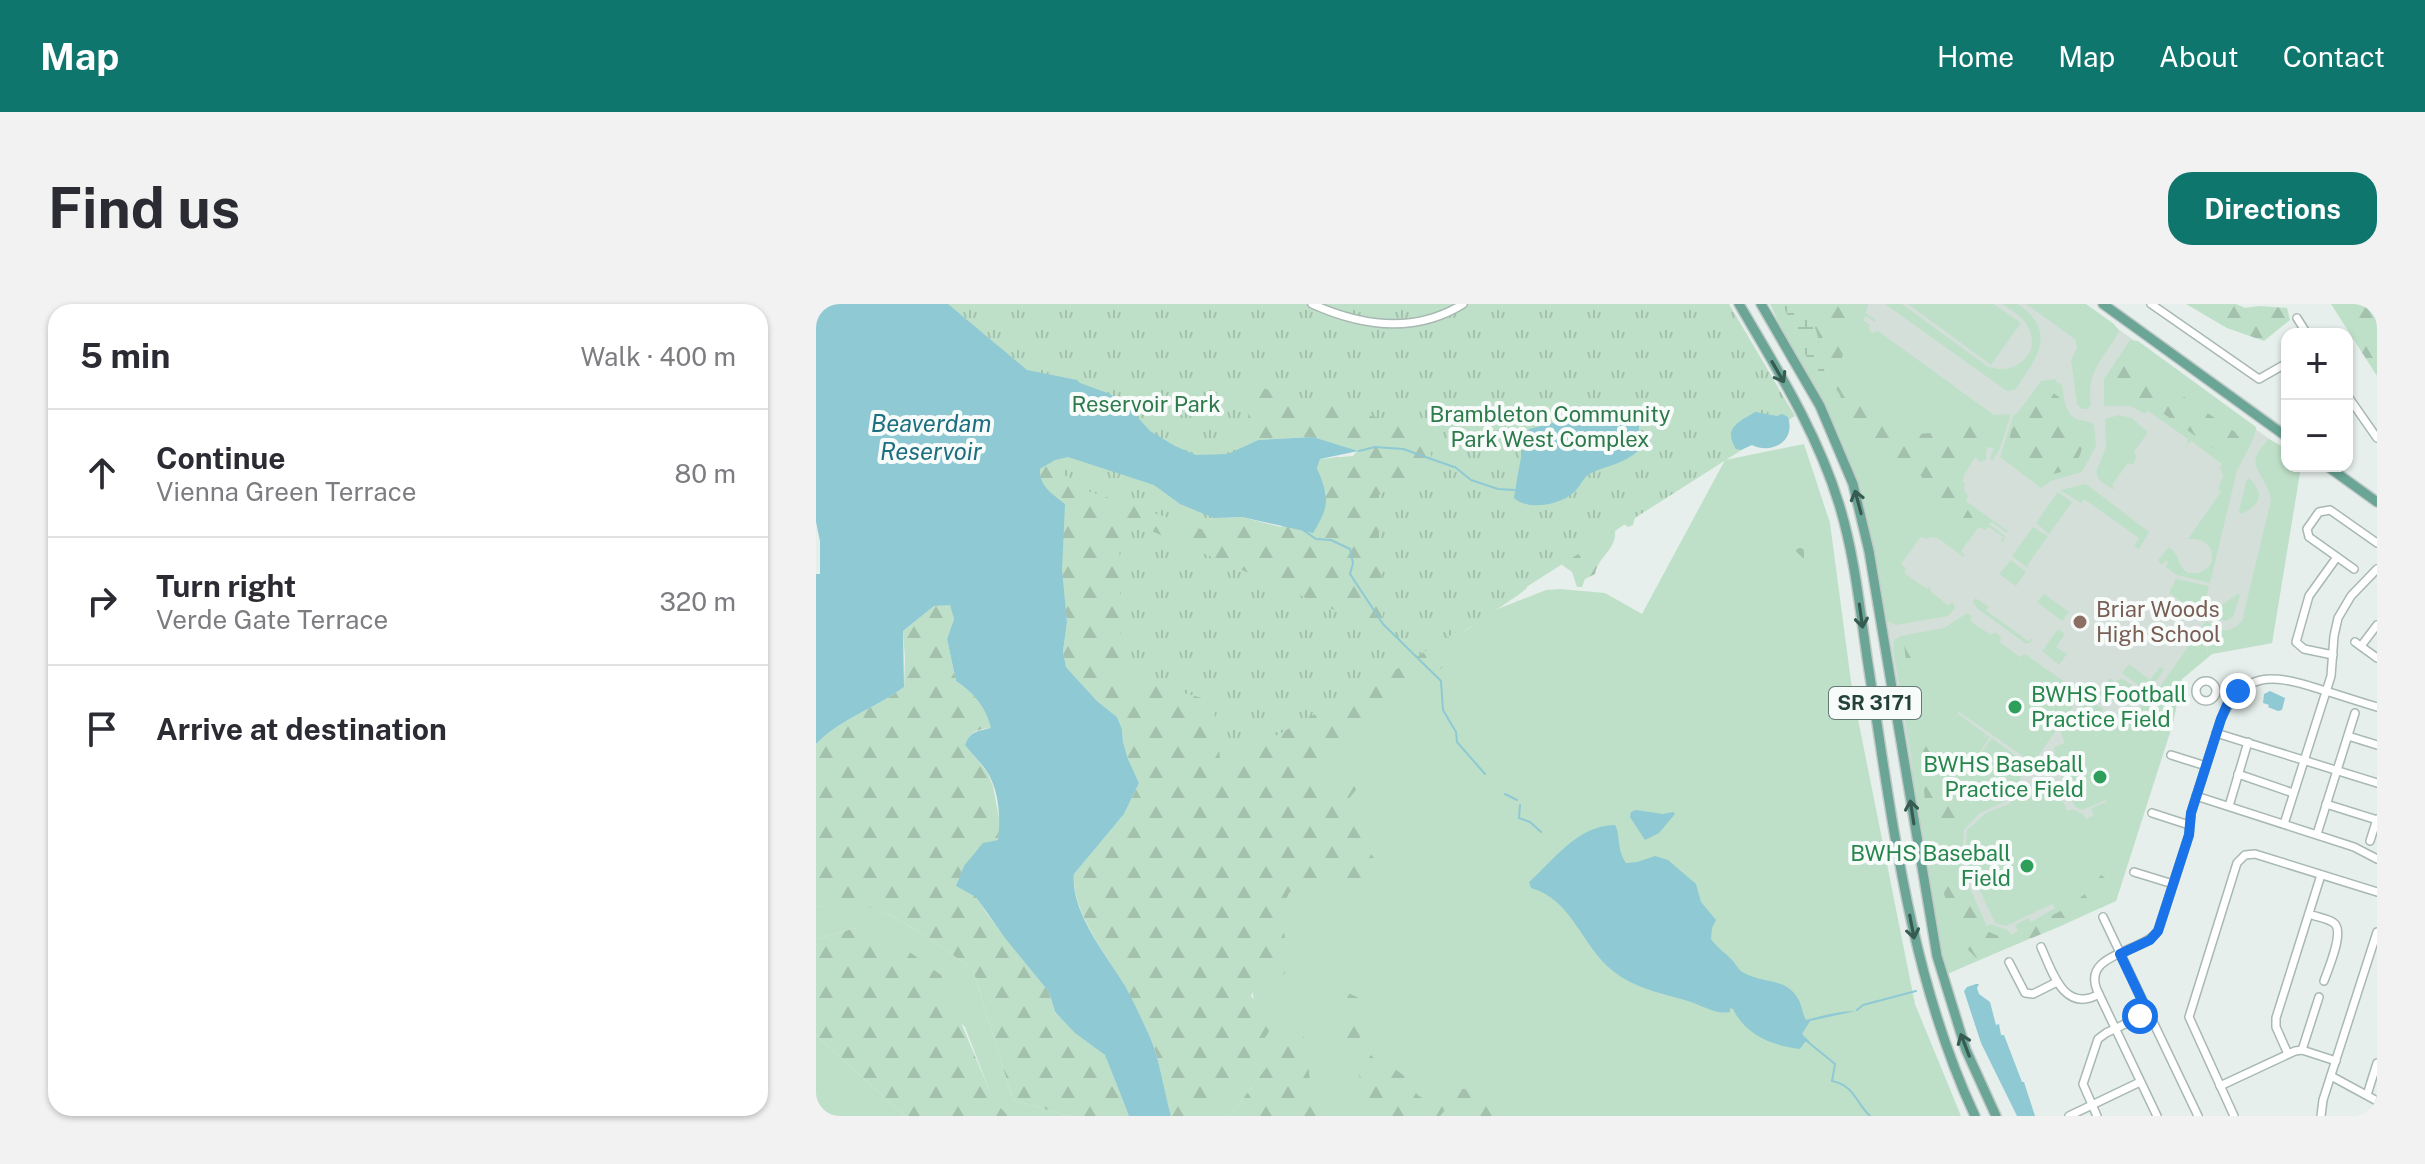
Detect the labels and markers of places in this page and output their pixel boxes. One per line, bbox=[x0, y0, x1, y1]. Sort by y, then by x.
place label: Briar Woods High School bbox=[2096, 596, 2221, 647]
marker: Briar Woods High School bbox=[2071, 613, 2089, 631]
place label: BWHS Football Practice Field bbox=[2031, 681, 2187, 732]
marker: BWHS Football Practice Field bbox=[2006, 698, 2024, 716]
place label: BWHS Baseball Practice Field bbox=[1923, 751, 2084, 802]
marker: BWHS Baseball Practice Field bbox=[2091, 768, 2109, 786]
place label: BWHS Baseball Field bbox=[1850, 840, 2011, 891]
marker: BWHS Baseball Field bbox=[2018, 857, 2036, 875]

